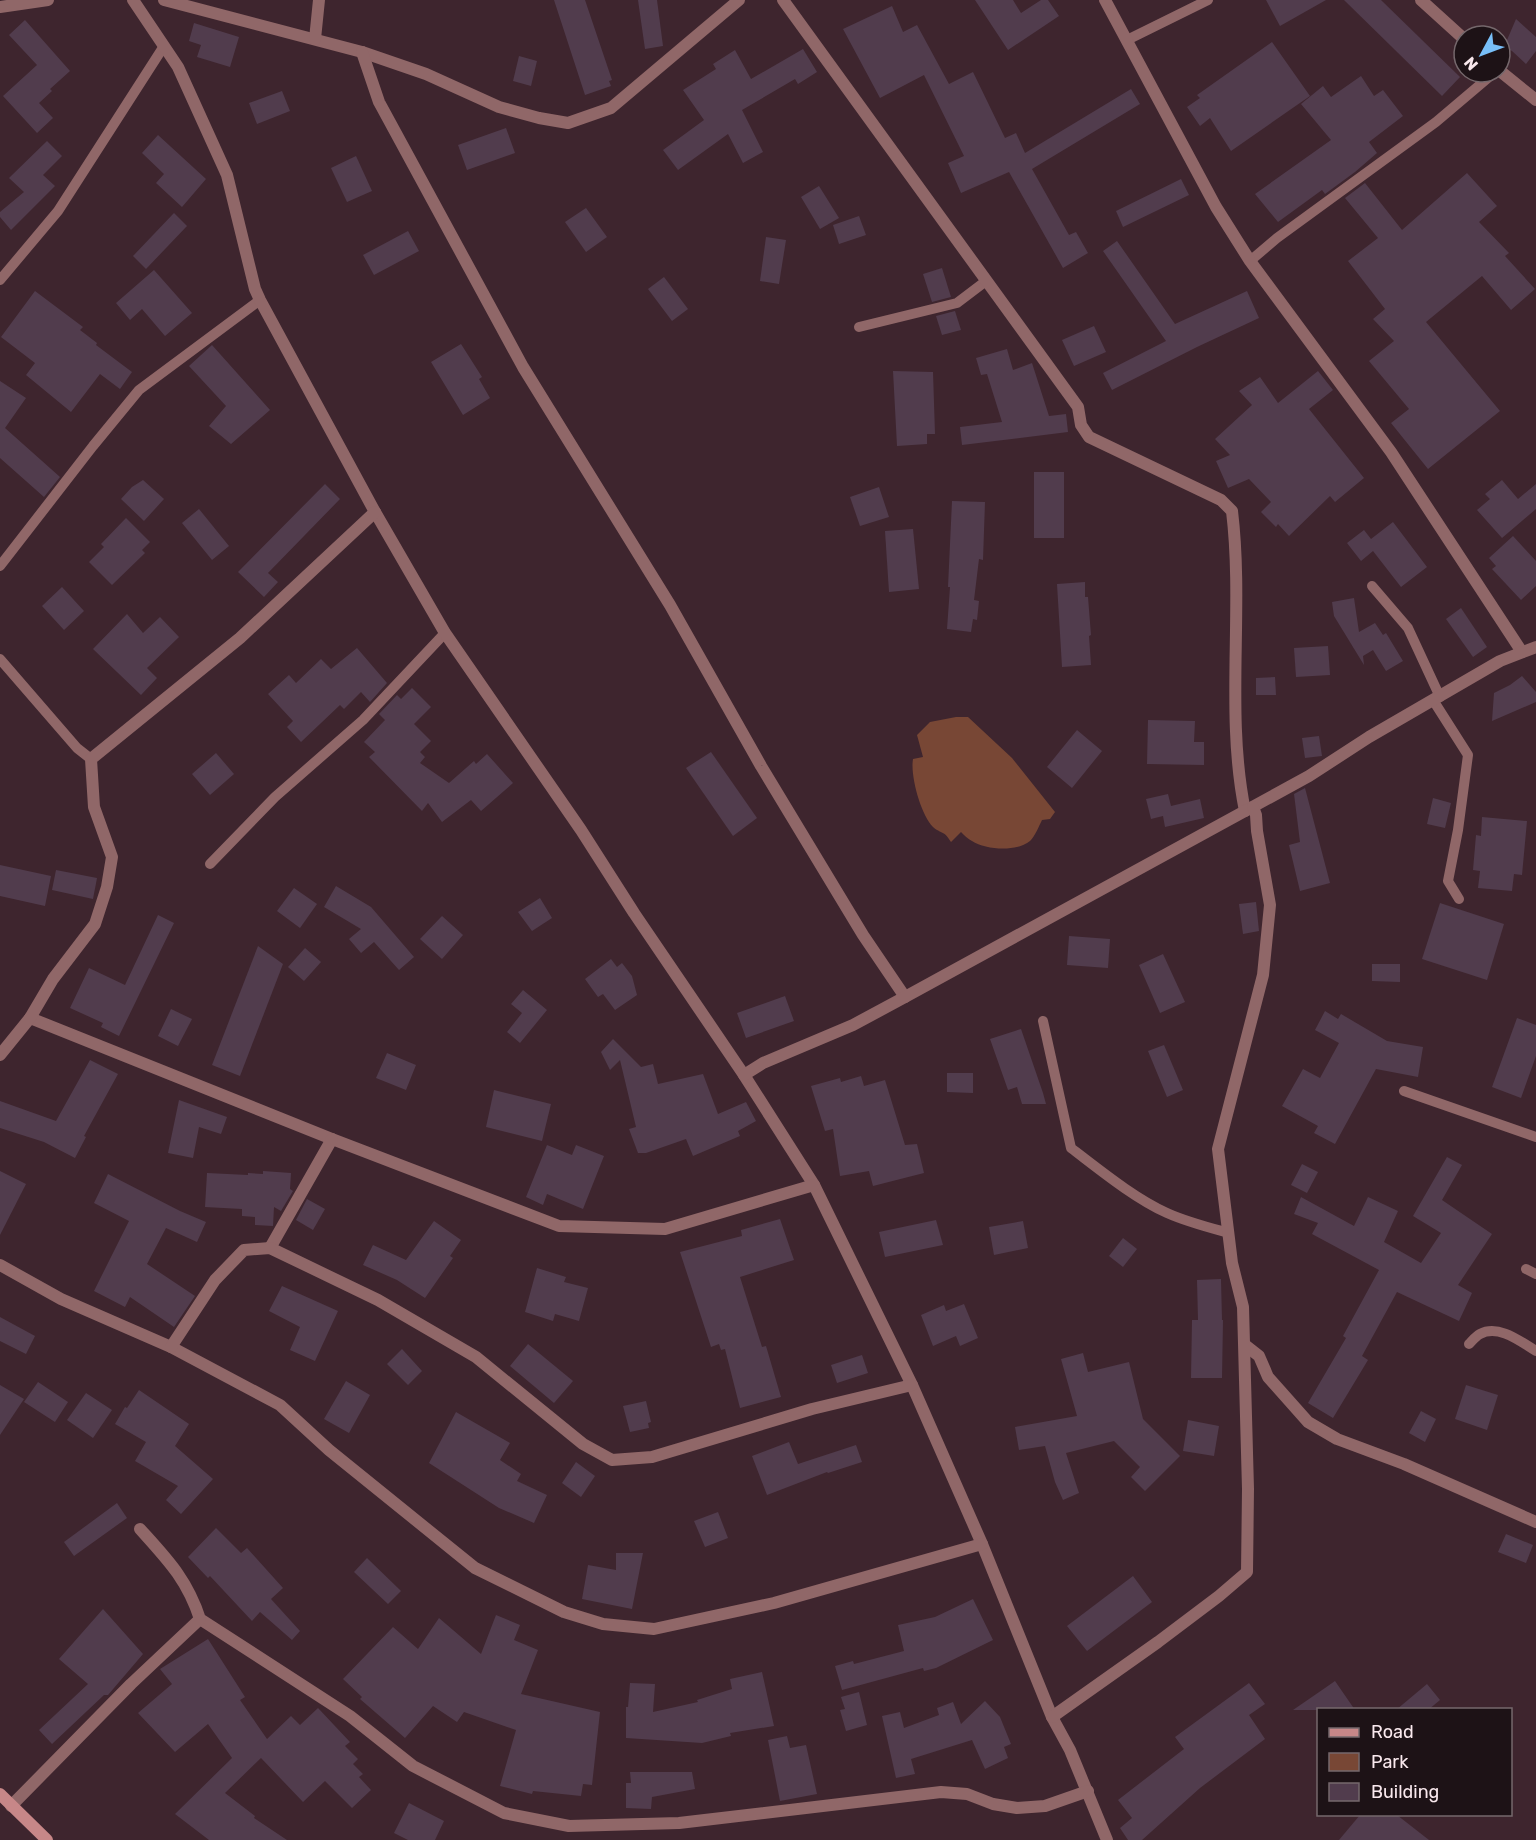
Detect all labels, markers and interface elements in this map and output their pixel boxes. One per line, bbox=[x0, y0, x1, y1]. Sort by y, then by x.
north arrow bbox=[1452, 24, 1512, 84]
text: N bbox=[1460, 53, 1482, 74]
legend bbox=[1317, 1708, 1512, 1816]
text: Road bbox=[1371, 1721, 1414, 1743]
text: Park bbox=[1371, 1751, 1409, 1773]
text: Building bbox=[1371, 1781, 1439, 1803]

